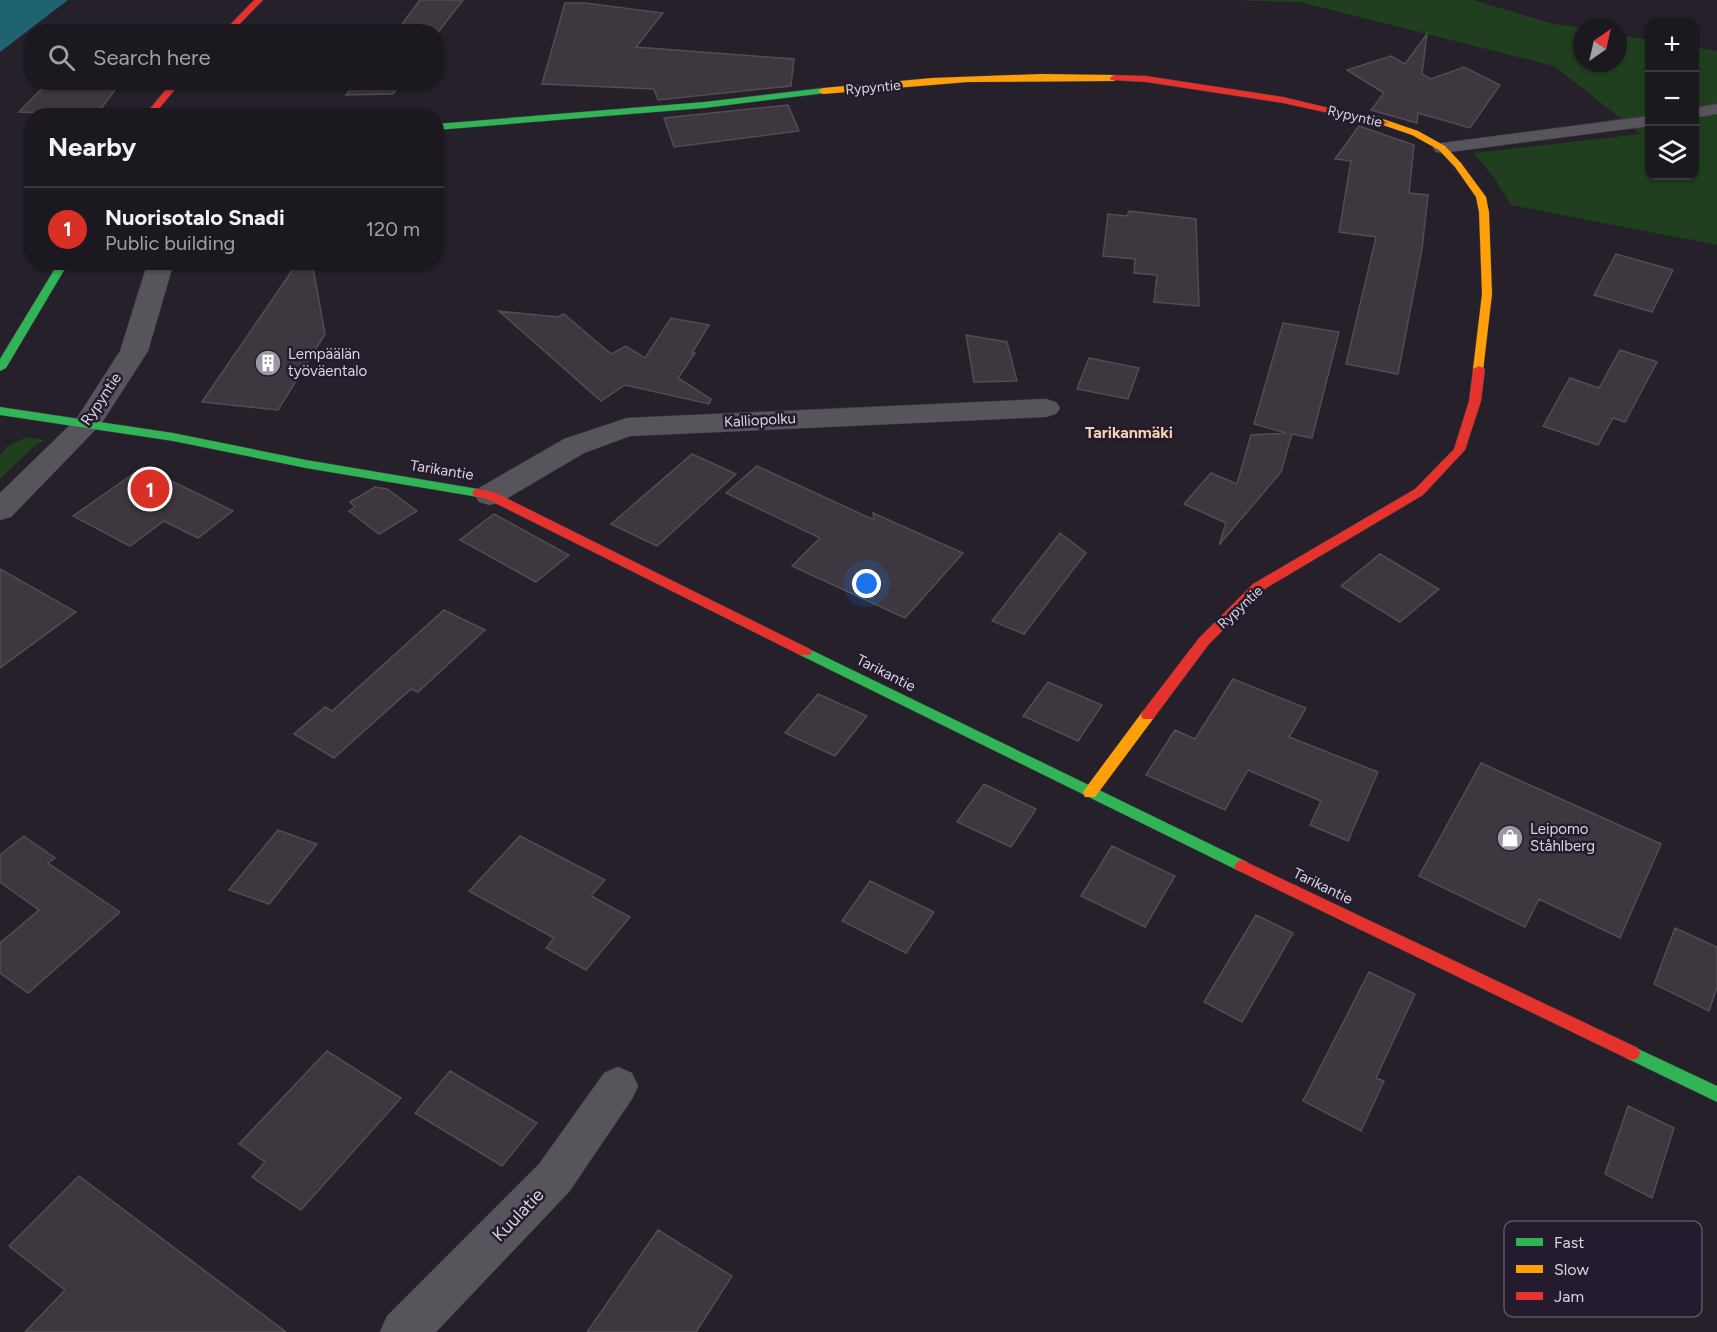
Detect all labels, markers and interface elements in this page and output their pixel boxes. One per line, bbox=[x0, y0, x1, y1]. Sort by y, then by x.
north arrow bbox=[1573, 18, 1627, 72]
map controls bbox=[1645, 18, 1699, 180]
button: + bbox=[1645, 18, 1699, 72]
search box bbox=[24, 24, 444, 90]
icon: search bbox=[45, 41, 78, 74]
text: Search here bbox=[93, 44, 211, 71]
button: − bbox=[1645, 72, 1699, 126]
street label: Rypyntie bbox=[845, 77, 902, 98]
street label: Rypyntie bbox=[1326, 102, 1384, 131]
button: layers bbox=[1645, 126, 1699, 180]
text: Nearby bbox=[48, 131, 136, 163]
text: Nuorisotalo Snadi bbox=[105, 204, 285, 231]
text: 1 bbox=[63, 217, 72, 241]
text: 120 m bbox=[366, 217, 420, 241]
text: Public building bbox=[105, 231, 235, 255]
place label: Lempäälän työväentalo bbox=[288, 345, 367, 380]
building icon: Lempäälän työväentalo bbox=[253, 348, 283, 378]
street label: Rypyntie bbox=[77, 369, 125, 429]
street label: Kalliopolku bbox=[724, 409, 796, 431]
district label: Tarikanmäki bbox=[1085, 423, 1173, 442]
street label: Tarikantie bbox=[409, 456, 475, 484]
pin: 1 bbox=[130, 466, 170, 512]
your location bbox=[852, 569, 881, 598]
street label: Rypyntie bbox=[1214, 582, 1267, 633]
street label: Tarikantie bbox=[853, 650, 919, 696]
place label: Leipomo Ståhlberg bbox=[1530, 820, 1595, 855]
shop icon: Leipomo Ståhlberg bbox=[1495, 823, 1525, 853]
street label: Tarikantie bbox=[1290, 864, 1356, 908]
street label: Kuulatie bbox=[488, 1184, 549, 1246]
legend bbox=[1504, 1221, 1702, 1317]
text: Fast bbox=[1554, 1233, 1584, 1252]
text: Slow bbox=[1554, 1260, 1589, 1279]
text: Jam bbox=[1554, 1287, 1584, 1306]

